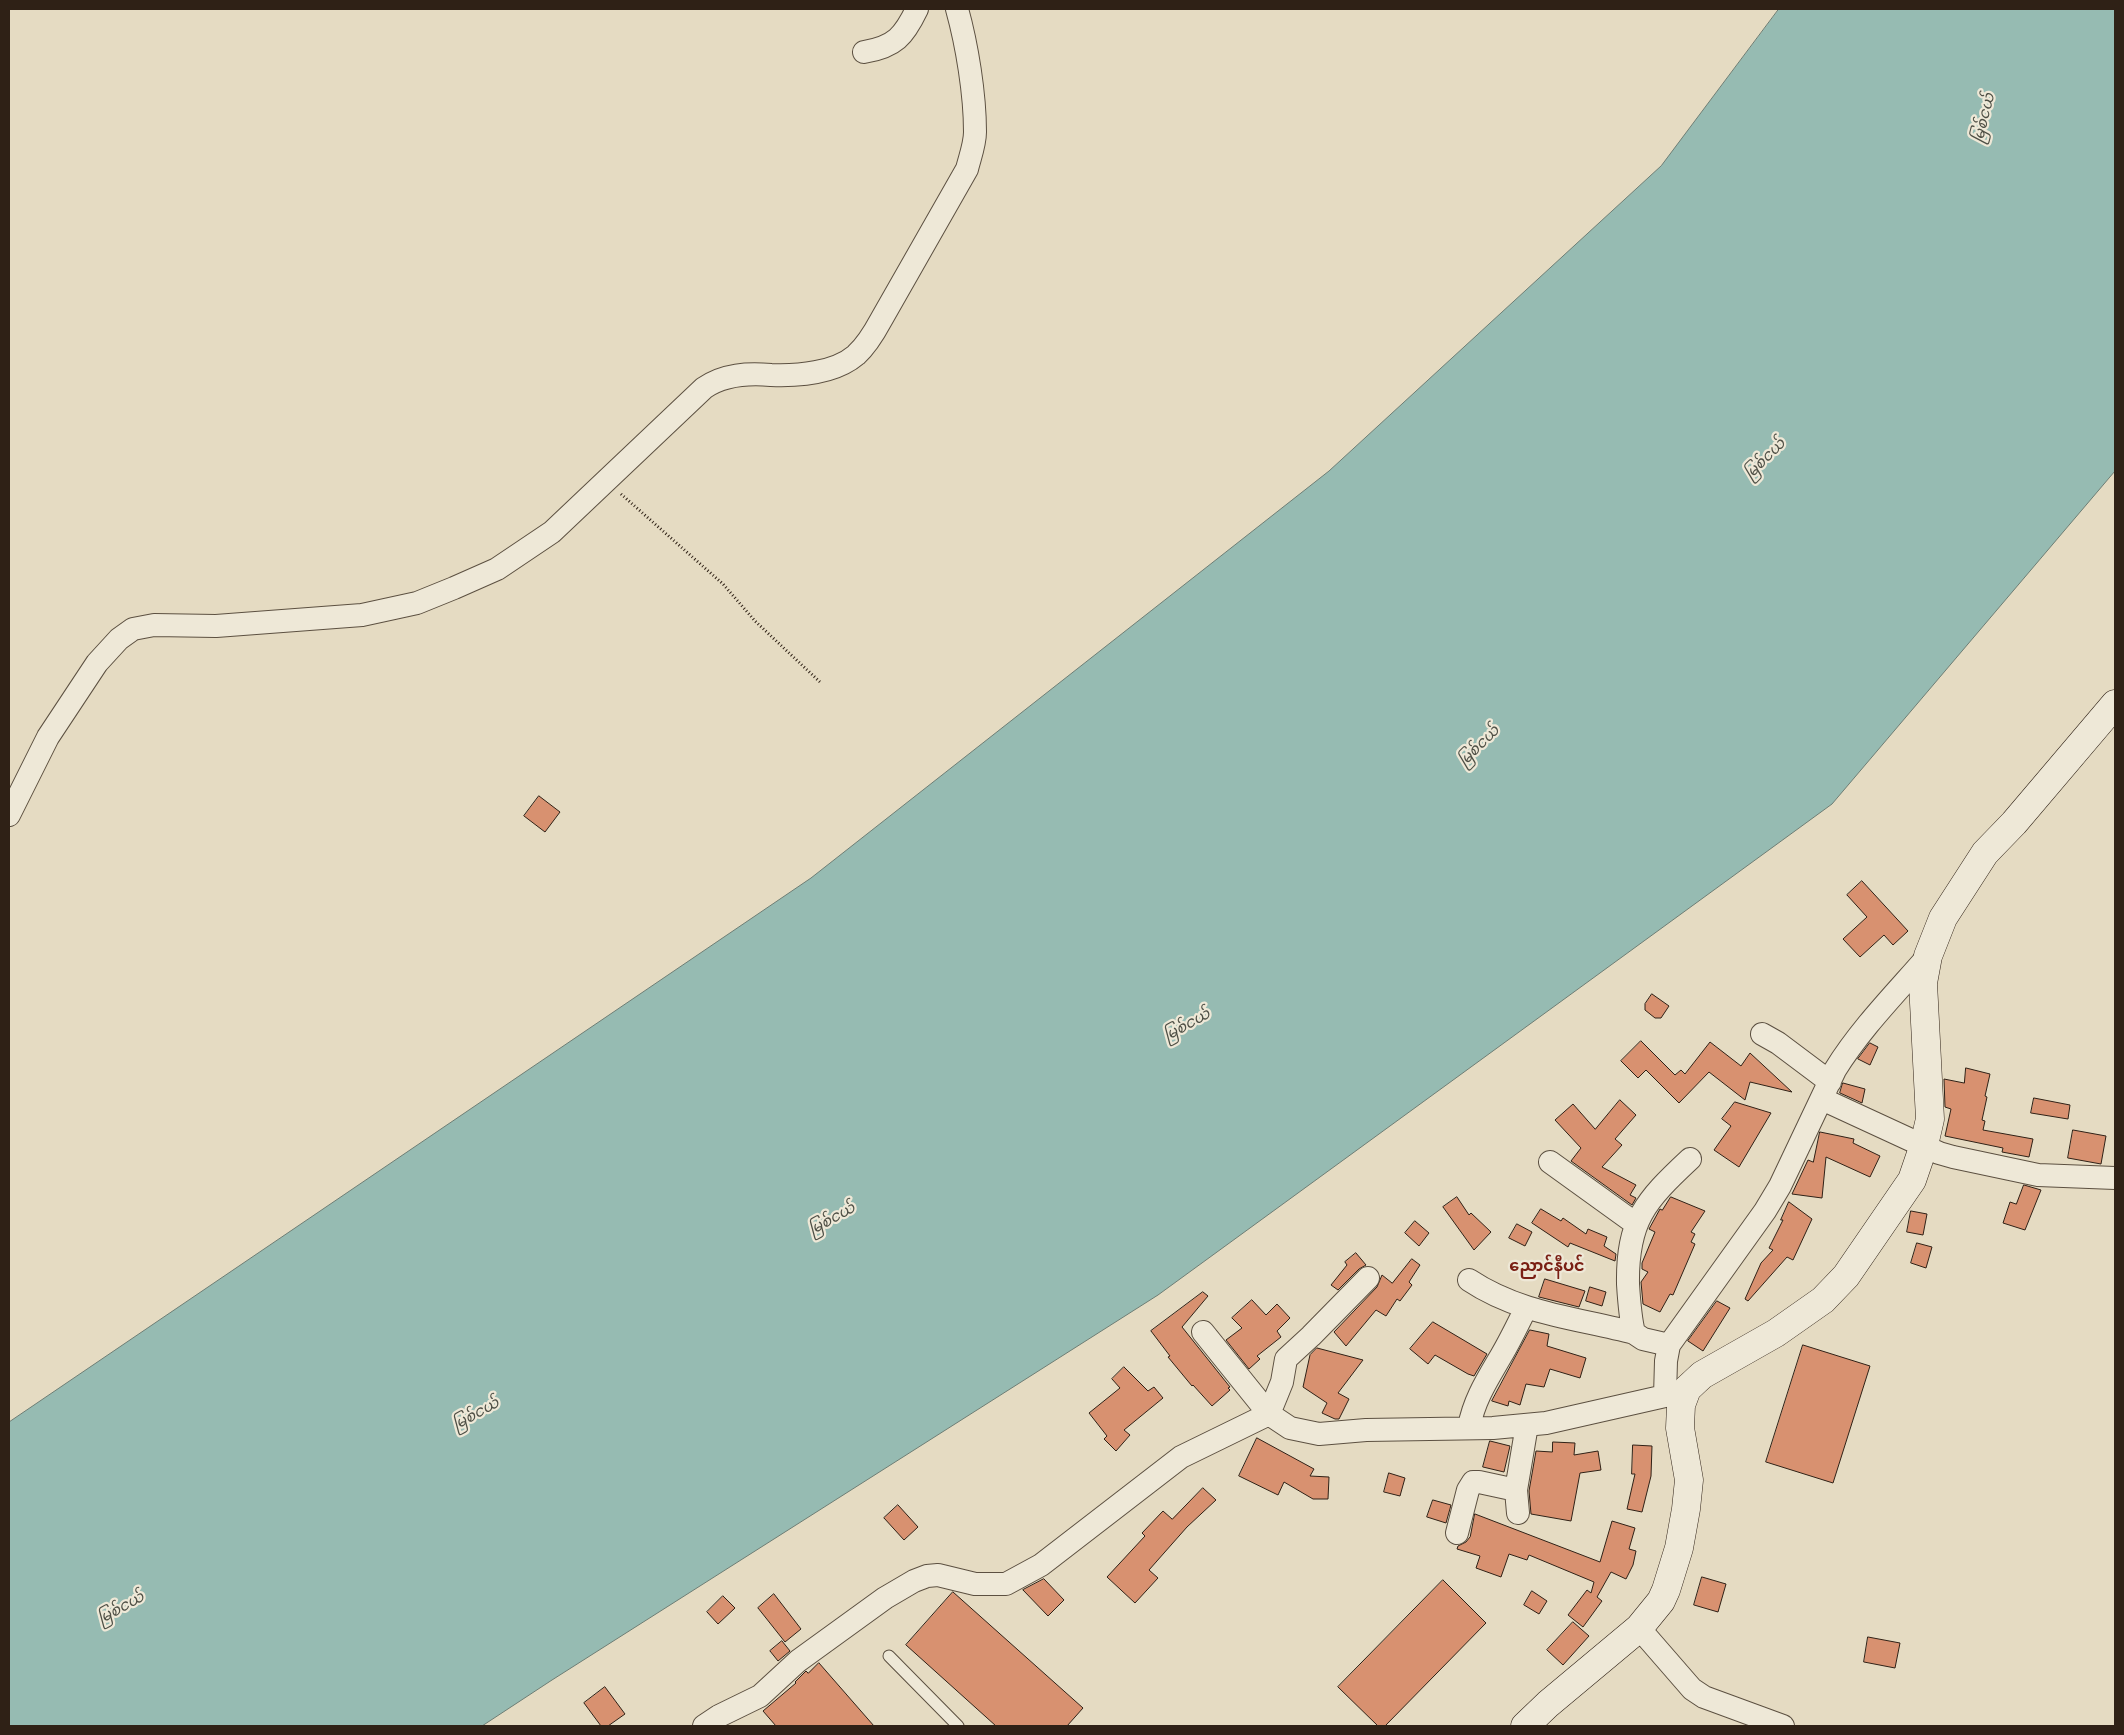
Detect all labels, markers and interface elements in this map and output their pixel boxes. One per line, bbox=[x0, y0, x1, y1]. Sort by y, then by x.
water label: မြစ်ငယ် bbox=[1969, 91, 1999, 145]
water label: မြစ်ငယ် bbox=[1741, 435, 1789, 483]
water label: မြစ်ငယ် bbox=[1455, 722, 1503, 770]
water label: မြစ်ငယ် bbox=[1161, 1005, 1213, 1045]
water label: မြစ်ငယ် bbox=[806, 1199, 858, 1239]
district label: ညောင်နီပင် bbox=[1509, 1256, 1585, 1276]
water label: မြစ်ငယ် bbox=[450, 1394, 502, 1434]
water label: မြစ်ငယ် bbox=[95, 1588, 147, 1628]

